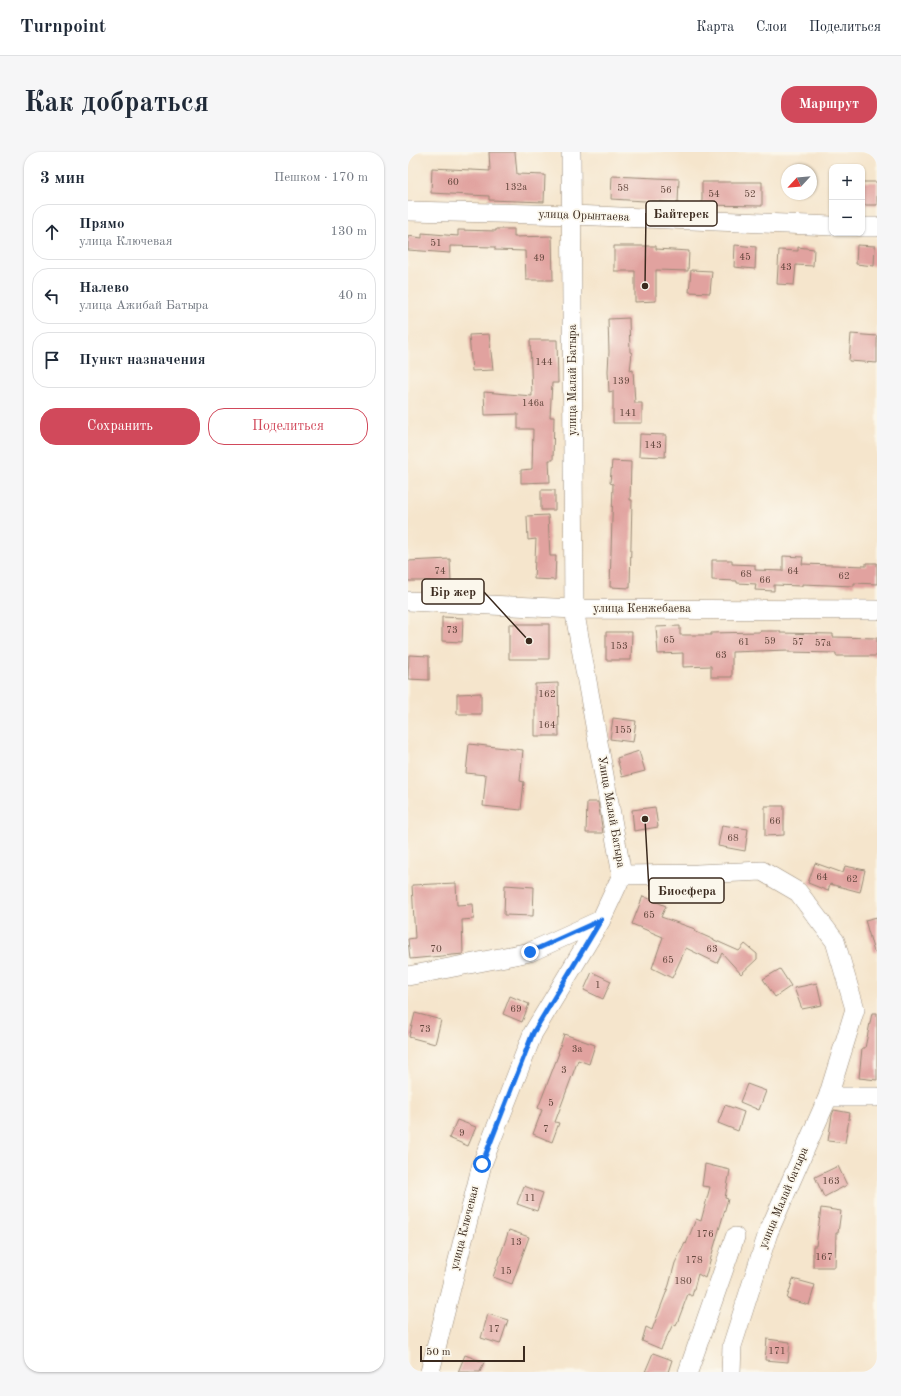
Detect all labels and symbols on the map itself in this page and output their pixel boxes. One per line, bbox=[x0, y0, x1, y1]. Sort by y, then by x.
north arrow bbox=[781, 164, 817, 200]
house number: 60 bbox=[447, 177, 459, 187]
house number: 132а bbox=[505, 182, 527, 192]
house number: 58 bbox=[617, 183, 629, 193]
house number: 56 bbox=[660, 185, 672, 195]
house number: 54 bbox=[708, 189, 720, 199]
house number: 52 bbox=[744, 189, 756, 199]
callout: Байтерек bbox=[646, 201, 717, 226]
street label: улица Орынтаева bbox=[538, 208, 630, 224]
text: Байтерек bbox=[653, 208, 709, 221]
house number: 51 bbox=[430, 238, 442, 248]
house number: 45 bbox=[739, 252, 751, 262]
house number: 49 bbox=[533, 253, 545, 263]
house number: 43 bbox=[780, 262, 792, 272]
street label: улица Малай Батыра bbox=[567, 324, 579, 436]
house number: 144 bbox=[535, 357, 553, 367]
house number: 139 bbox=[612, 376, 630, 386]
house number: 146а bbox=[522, 398, 544, 408]
house number: 141 bbox=[619, 408, 637, 418]
house number: 143 bbox=[644, 440, 662, 450]
house number: 74 bbox=[434, 566, 446, 576]
house number: 64 bbox=[787, 566, 799, 576]
house number: 68 bbox=[740, 569, 752, 579]
house number: 62 bbox=[838, 571, 850, 581]
house number: 66 bbox=[759, 575, 771, 585]
callout: Бір жер bbox=[422, 579, 484, 604]
text: Бір жер bbox=[430, 586, 476, 599]
street label: улица Кенжебаева bbox=[593, 603, 691, 615]
house number: 73 bbox=[446, 625, 458, 635]
house number: 65 bbox=[663, 635, 675, 645]
house number: 59 bbox=[764, 636, 776, 646]
house number: 61 bbox=[738, 637, 750, 647]
house number: 57 bbox=[792, 637, 804, 647]
house number: 57а bbox=[815, 638, 831, 648]
house number: 153 bbox=[610, 641, 628, 651]
house number: 63 bbox=[715, 650, 727, 660]
house number: 162 bbox=[538, 689, 556, 699]
house number: 164 bbox=[538, 720, 556, 730]
house number: 155 bbox=[614, 725, 632, 735]
street label: Улица Малай Батыра bbox=[595, 755, 627, 869]
house number: 66 bbox=[769, 816, 781, 826]
house number: 68 bbox=[727, 833, 739, 843]
house number: 64 bbox=[816, 872, 828, 882]
house number: 62 bbox=[846, 874, 858, 884]
callout: Биосфера bbox=[649, 878, 724, 903]
text: Биосфера bbox=[658, 885, 717, 898]
house number: 65 bbox=[643, 910, 655, 920]
route end bbox=[521, 943, 539, 961]
house number: 70 bbox=[430, 944, 442, 954]
house number: 63 bbox=[706, 944, 718, 954]
house number: 65 bbox=[662, 955, 674, 965]
house number: 1 bbox=[595, 980, 601, 990]
house number: 69 bbox=[510, 1004, 522, 1014]
house number: 73 bbox=[419, 1024, 431, 1034]
house number: 3а bbox=[572, 1044, 582, 1054]
house number: 3 bbox=[561, 1065, 567, 1075]
house number: 5 bbox=[548, 1098, 554, 1108]
house number: 7 bbox=[543, 1124, 549, 1134]
house number: 9 bbox=[459, 1128, 465, 1138]
street label: улица Малай батыра bbox=[757, 1146, 811, 1250]
route start bbox=[473, 1155, 491, 1173]
house number: 163 bbox=[822, 1176, 840, 1186]
street label: улица Ключевая bbox=[449, 1185, 481, 1271]
house number: 11 bbox=[524, 1193, 536, 1203]
house number: 176 bbox=[696, 1229, 714, 1239]
house number: 13 bbox=[510, 1237, 522, 1247]
house number: 167 bbox=[815, 1252, 833, 1262]
house number: 178 bbox=[685, 1255, 703, 1265]
house number: 15 bbox=[500, 1266, 512, 1276]
house number: 180 bbox=[674, 1276, 692, 1286]
house number: 17 bbox=[488, 1324, 500, 1334]
scale bar bbox=[420, 1344, 525, 1363]
house number: 171 bbox=[768, 1346, 786, 1356]

